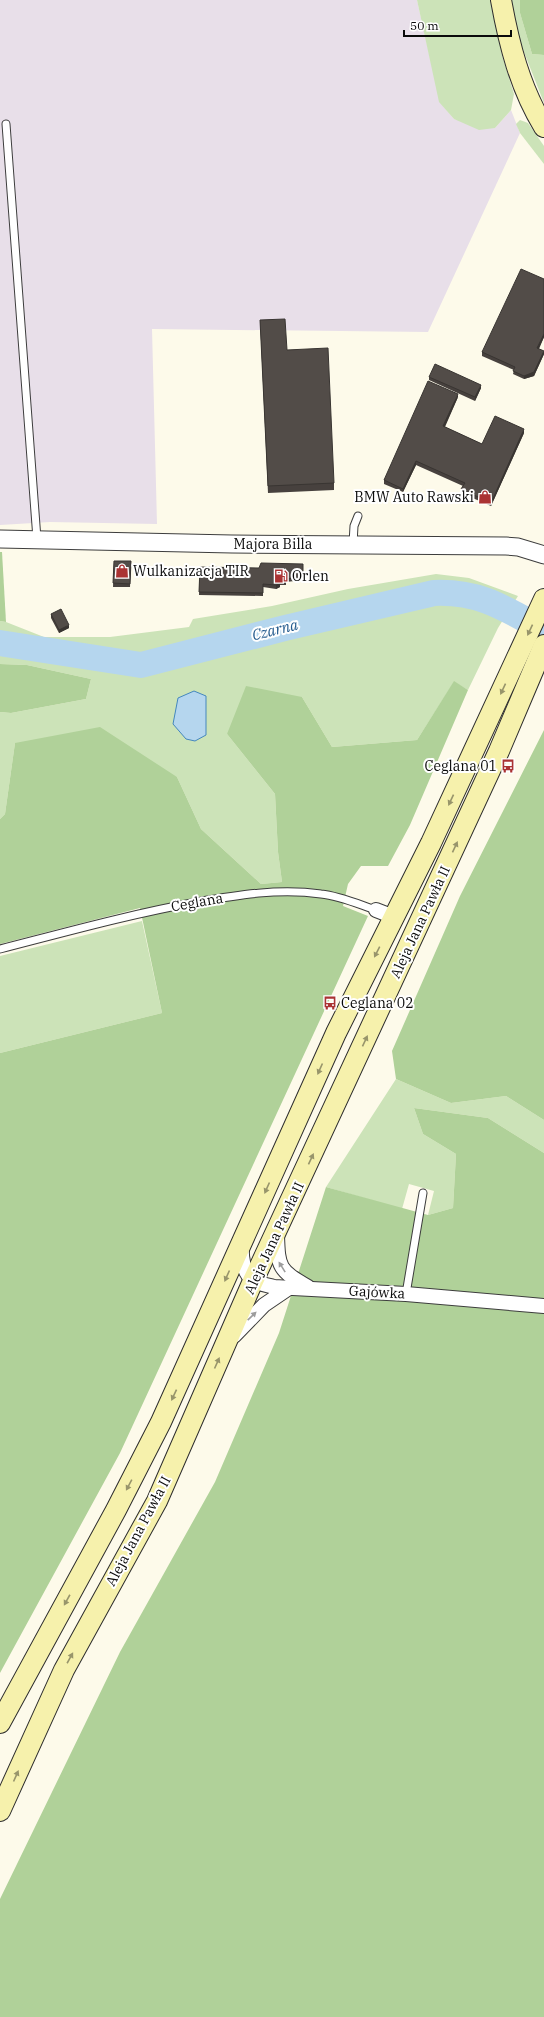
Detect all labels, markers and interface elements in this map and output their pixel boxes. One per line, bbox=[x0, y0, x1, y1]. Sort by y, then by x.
scale bar bbox=[404, 12, 511, 38]
text: 50 m bbox=[410, 18, 439, 33]
place label: BMW Auto Rawski bbox=[354, 488, 474, 506]
shop icon: BMW Auto Rawski bbox=[477, 489, 493, 505]
street label: Majora Billa bbox=[234, 535, 313, 553]
place label: Wulkanizacja TIR bbox=[133, 562, 250, 580]
shop icon: Wulkanizacja TIR bbox=[114, 563, 130, 579]
place label: Orlen bbox=[292, 567, 329, 585]
fuel station icon: Orlen bbox=[273, 568, 289, 584]
water label: Czarna bbox=[250, 614, 301, 644]
one-way arrow bbox=[527, 624, 533, 636]
one-way arrow bbox=[500, 683, 506, 694]
place label: Ceglana 01 bbox=[424, 757, 497, 775]
bus stop icon: Ceglana 01 bbox=[500, 758, 516, 774]
one-way arrow bbox=[448, 795, 454, 806]
one-way arrow bbox=[452, 841, 458, 852]
street label: Aleja Jana Pawła II bbox=[386, 863, 454, 981]
street label: Ceglana bbox=[170, 889, 225, 915]
one-way arrow bbox=[374, 946, 380, 958]
place label: Ceglana 02 bbox=[341, 994, 414, 1012]
bus stop icon: Ceglana 02 bbox=[322, 995, 338, 1011]
one-way arrow bbox=[362, 1035, 368, 1047]
one-way arrow bbox=[317, 1063, 323, 1075]
one-way arrow bbox=[308, 1153, 314, 1165]
street label: Aleja Jana Pawła II bbox=[240, 1179, 308, 1297]
one-way arrow bbox=[264, 1182, 270, 1193]
one-way arrow bbox=[278, 1262, 286, 1272]
one-way arrow bbox=[224, 1271, 230, 1282]
street label: Gajówka bbox=[348, 1282, 406, 1302]
one-way arrow bbox=[247, 1311, 257, 1321]
one-way arrow bbox=[215, 1356, 221, 1368]
one-way arrow bbox=[171, 1389, 177, 1401]
street label: Aleja Jana Pawła II bbox=[101, 1473, 175, 1589]
one-way arrow bbox=[125, 1480, 132, 1491]
one-way arrow bbox=[63, 1594, 70, 1606]
one-way arrow bbox=[67, 1652, 74, 1664]
one-way arrow bbox=[13, 1770, 19, 1781]

